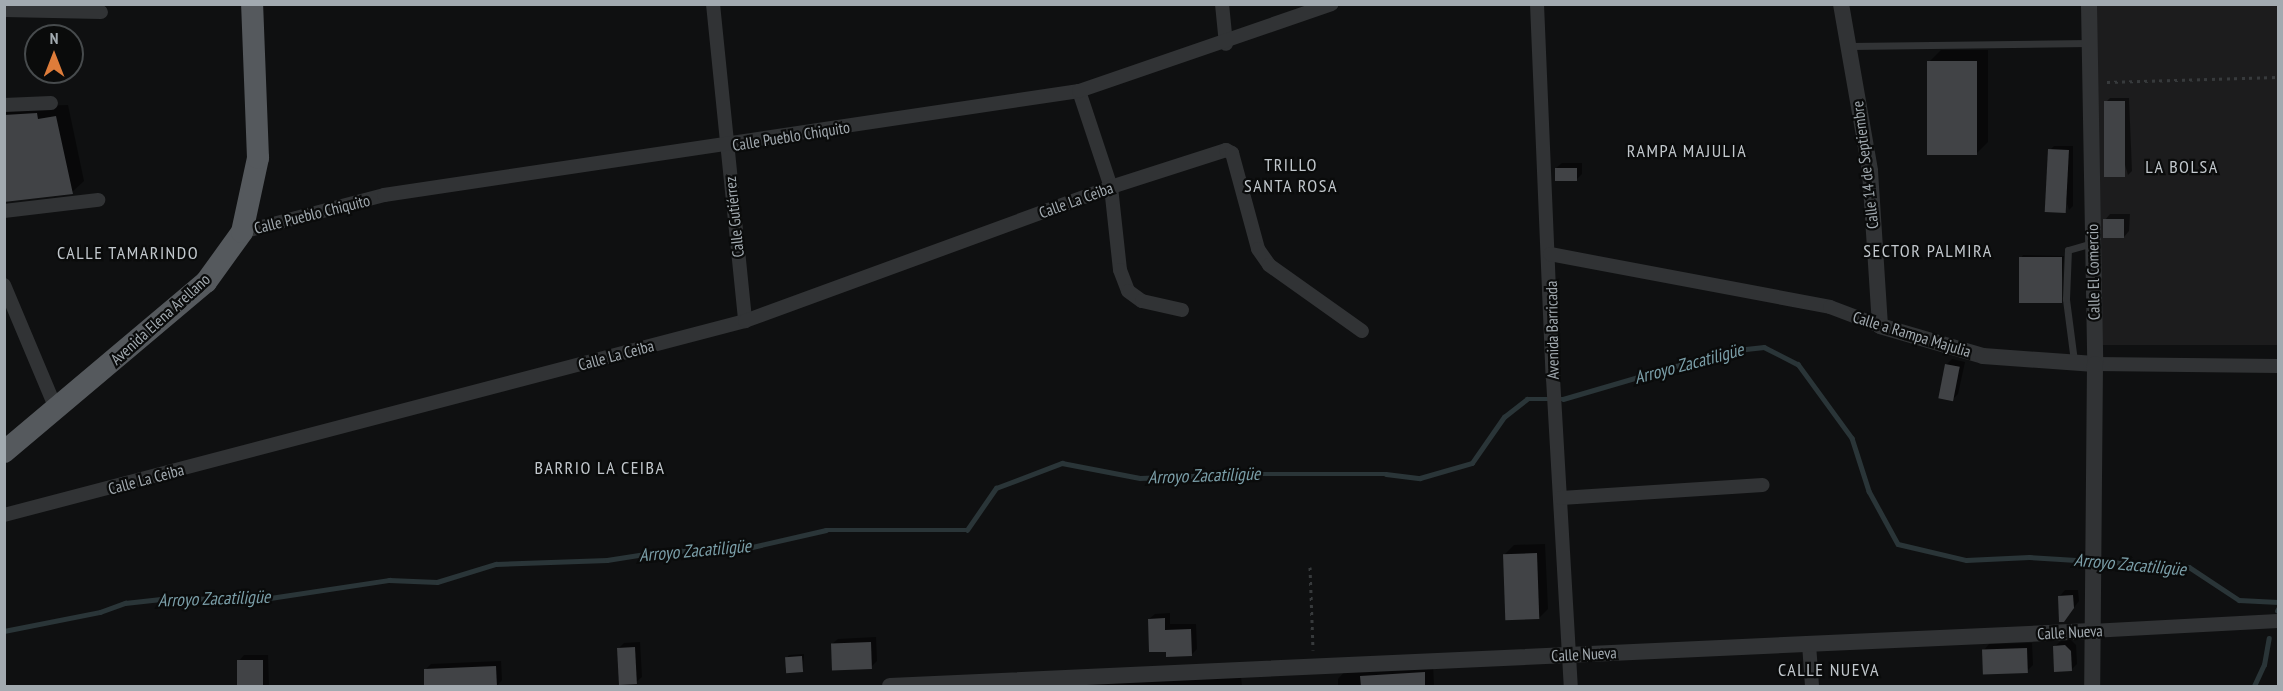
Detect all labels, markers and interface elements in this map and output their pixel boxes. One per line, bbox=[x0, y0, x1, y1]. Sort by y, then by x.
north arrow bbox=[24, 24, 84, 84]
text: N bbox=[50, 28, 58, 48]
street label: Calle 14 de Septiembre bbox=[1848, 100, 1882, 230]
street label: Calle Pueblo Chiquito bbox=[731, 117, 851, 155]
district label: RAMPA MAJULIA bbox=[1626, 140, 1748, 162]
district label: TRILLO SANTA ROSA bbox=[1244, 155, 1338, 198]
district label: LA BOLSA bbox=[2145, 156, 2219, 178]
street label: Calle Gutiérrez bbox=[720, 176, 748, 258]
street label: Calle La Ceiba bbox=[1036, 178, 1116, 222]
street label: Calle Pueblo Chiquito bbox=[252, 190, 372, 238]
street label: Calle El Comercio bbox=[2083, 224, 2103, 320]
district label: SECTOR PALMIRA bbox=[1863, 240, 1993, 262]
district label: CALLE TAMARINDO bbox=[57, 242, 199, 264]
street label: Avenida Elena Arellano bbox=[106, 269, 214, 369]
street label: Avenida Barricada bbox=[1542, 280, 1562, 380]
street label: Calle a Rampa Majulia bbox=[1851, 307, 1973, 361]
street label: Calle La Ceiba bbox=[576, 336, 656, 374]
water label: Arroyo Zacatiligüe bbox=[1632, 339, 1746, 389]
district label: BARRIO LA CEIBA bbox=[534, 457, 666, 479]
street label: Calle La Ceiba bbox=[106, 460, 186, 498]
water label: Arroyo Zacatiligüe bbox=[1147, 463, 1261, 489]
water label: Arroyo Zacatiligüe bbox=[638, 535, 752, 567]
water label: Arroyo Zacatiligüe bbox=[2073, 549, 2187, 581]
water label: Arroyo Zacatiligüe bbox=[157, 586, 271, 612]
street label: Calle Nueva bbox=[2037, 621, 2103, 643]
street label: Calle Nueva bbox=[1551, 643, 1617, 665]
district label: CALLE NUEVA bbox=[1778, 659, 1880, 681]

